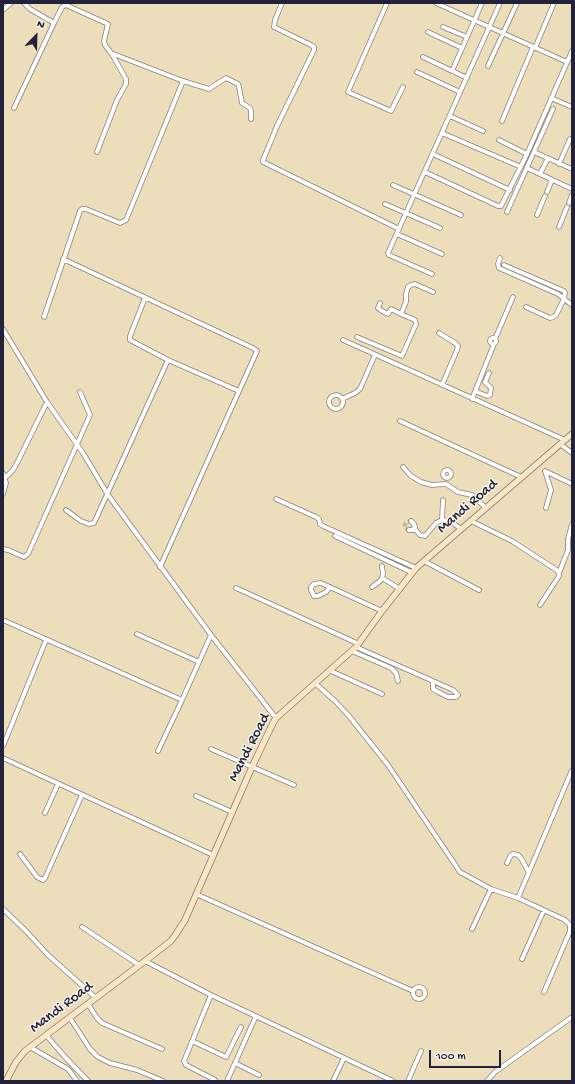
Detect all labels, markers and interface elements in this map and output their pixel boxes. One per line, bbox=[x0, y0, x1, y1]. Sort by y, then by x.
north arrow bbox=[16, 16, 56, 56]
text: N bbox=[35, 18, 46, 32]
street label: Mandi Road bbox=[434, 476, 502, 538]
street label: Mandi Road bbox=[225, 711, 275, 785]
street label: Mandi Road bbox=[27, 978, 97, 1038]
scale bar bbox=[431, 1042, 503, 1068]
text: 100 m bbox=[436, 1050, 466, 1064]

